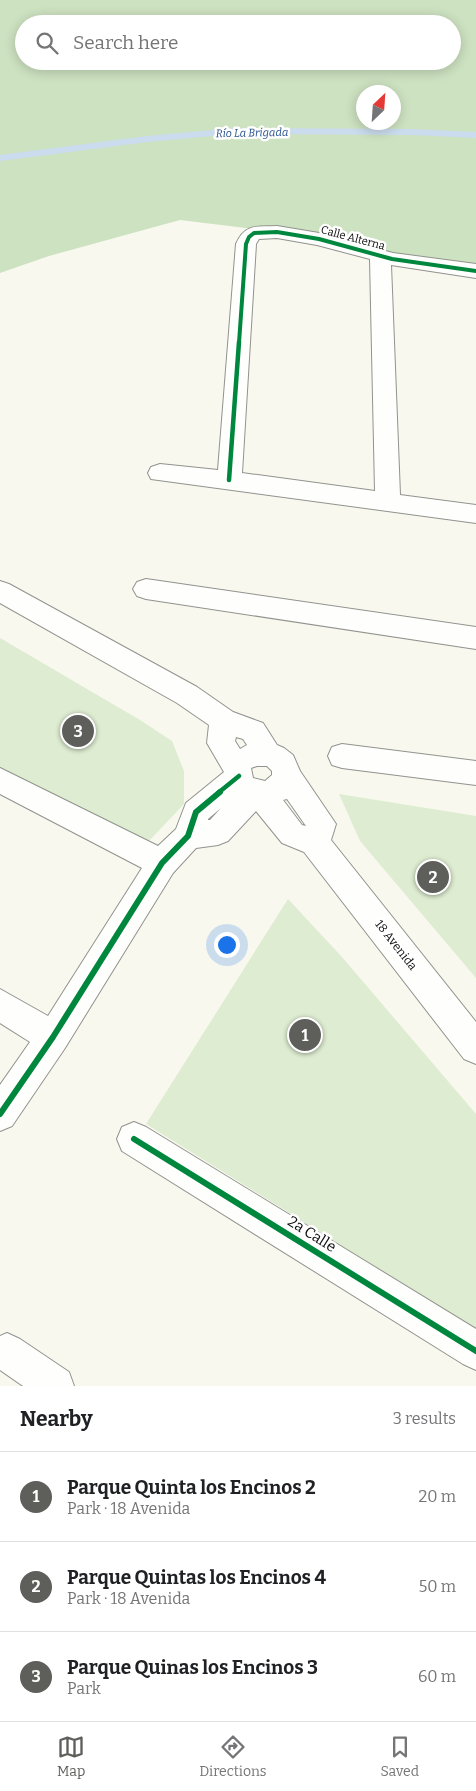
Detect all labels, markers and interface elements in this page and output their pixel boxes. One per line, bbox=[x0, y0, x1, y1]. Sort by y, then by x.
search box bbox=[15, 15, 461, 70]
icon: search bbox=[33, 29, 61, 57]
text: Search here bbox=[73, 31, 178, 54]
north arrow bbox=[356, 85, 401, 130]
water label: Río La Brigada bbox=[216, 126, 288, 140]
street label: Calle Alterna bbox=[320, 223, 386, 253]
pin: 3 bbox=[62, 712, 94, 750]
pin: 2 bbox=[417, 858, 449, 896]
street label: 18 Avenida bbox=[372, 917, 420, 973]
your location bbox=[214, 932, 240, 958]
pin: 1 bbox=[289, 1016, 321, 1054]
street label: 2a Calle bbox=[284, 1212, 340, 1256]
text: Nearby bbox=[20, 1406, 93, 1432]
text: 3 results bbox=[393, 1409, 456, 1428]
text: Parque Quinta los Encinos 2 bbox=[67, 1476, 316, 1499]
text: 1 bbox=[33, 1487, 39, 1506]
text: 20 m bbox=[419, 1487, 456, 1506]
text: Park · 18 Avenida bbox=[67, 1499, 190, 1518]
text: Parque Quintas los Encinos 4 bbox=[67, 1566, 326, 1589]
text: 2 bbox=[31, 1577, 41, 1596]
text: 50 m bbox=[419, 1577, 456, 1596]
text: Park · 18 Avenida bbox=[67, 1589, 190, 1608]
text: Parque Quinas los Encinos 3 bbox=[67, 1656, 318, 1679]
text: 3 bbox=[31, 1667, 41, 1686]
text: 60 m bbox=[418, 1667, 456, 1686]
text: Park bbox=[67, 1679, 101, 1698]
tab: Map bbox=[57, 1733, 85, 1780]
tab: Directions bbox=[199, 1733, 267, 1780]
tab: Saved bbox=[381, 1733, 419, 1780]

